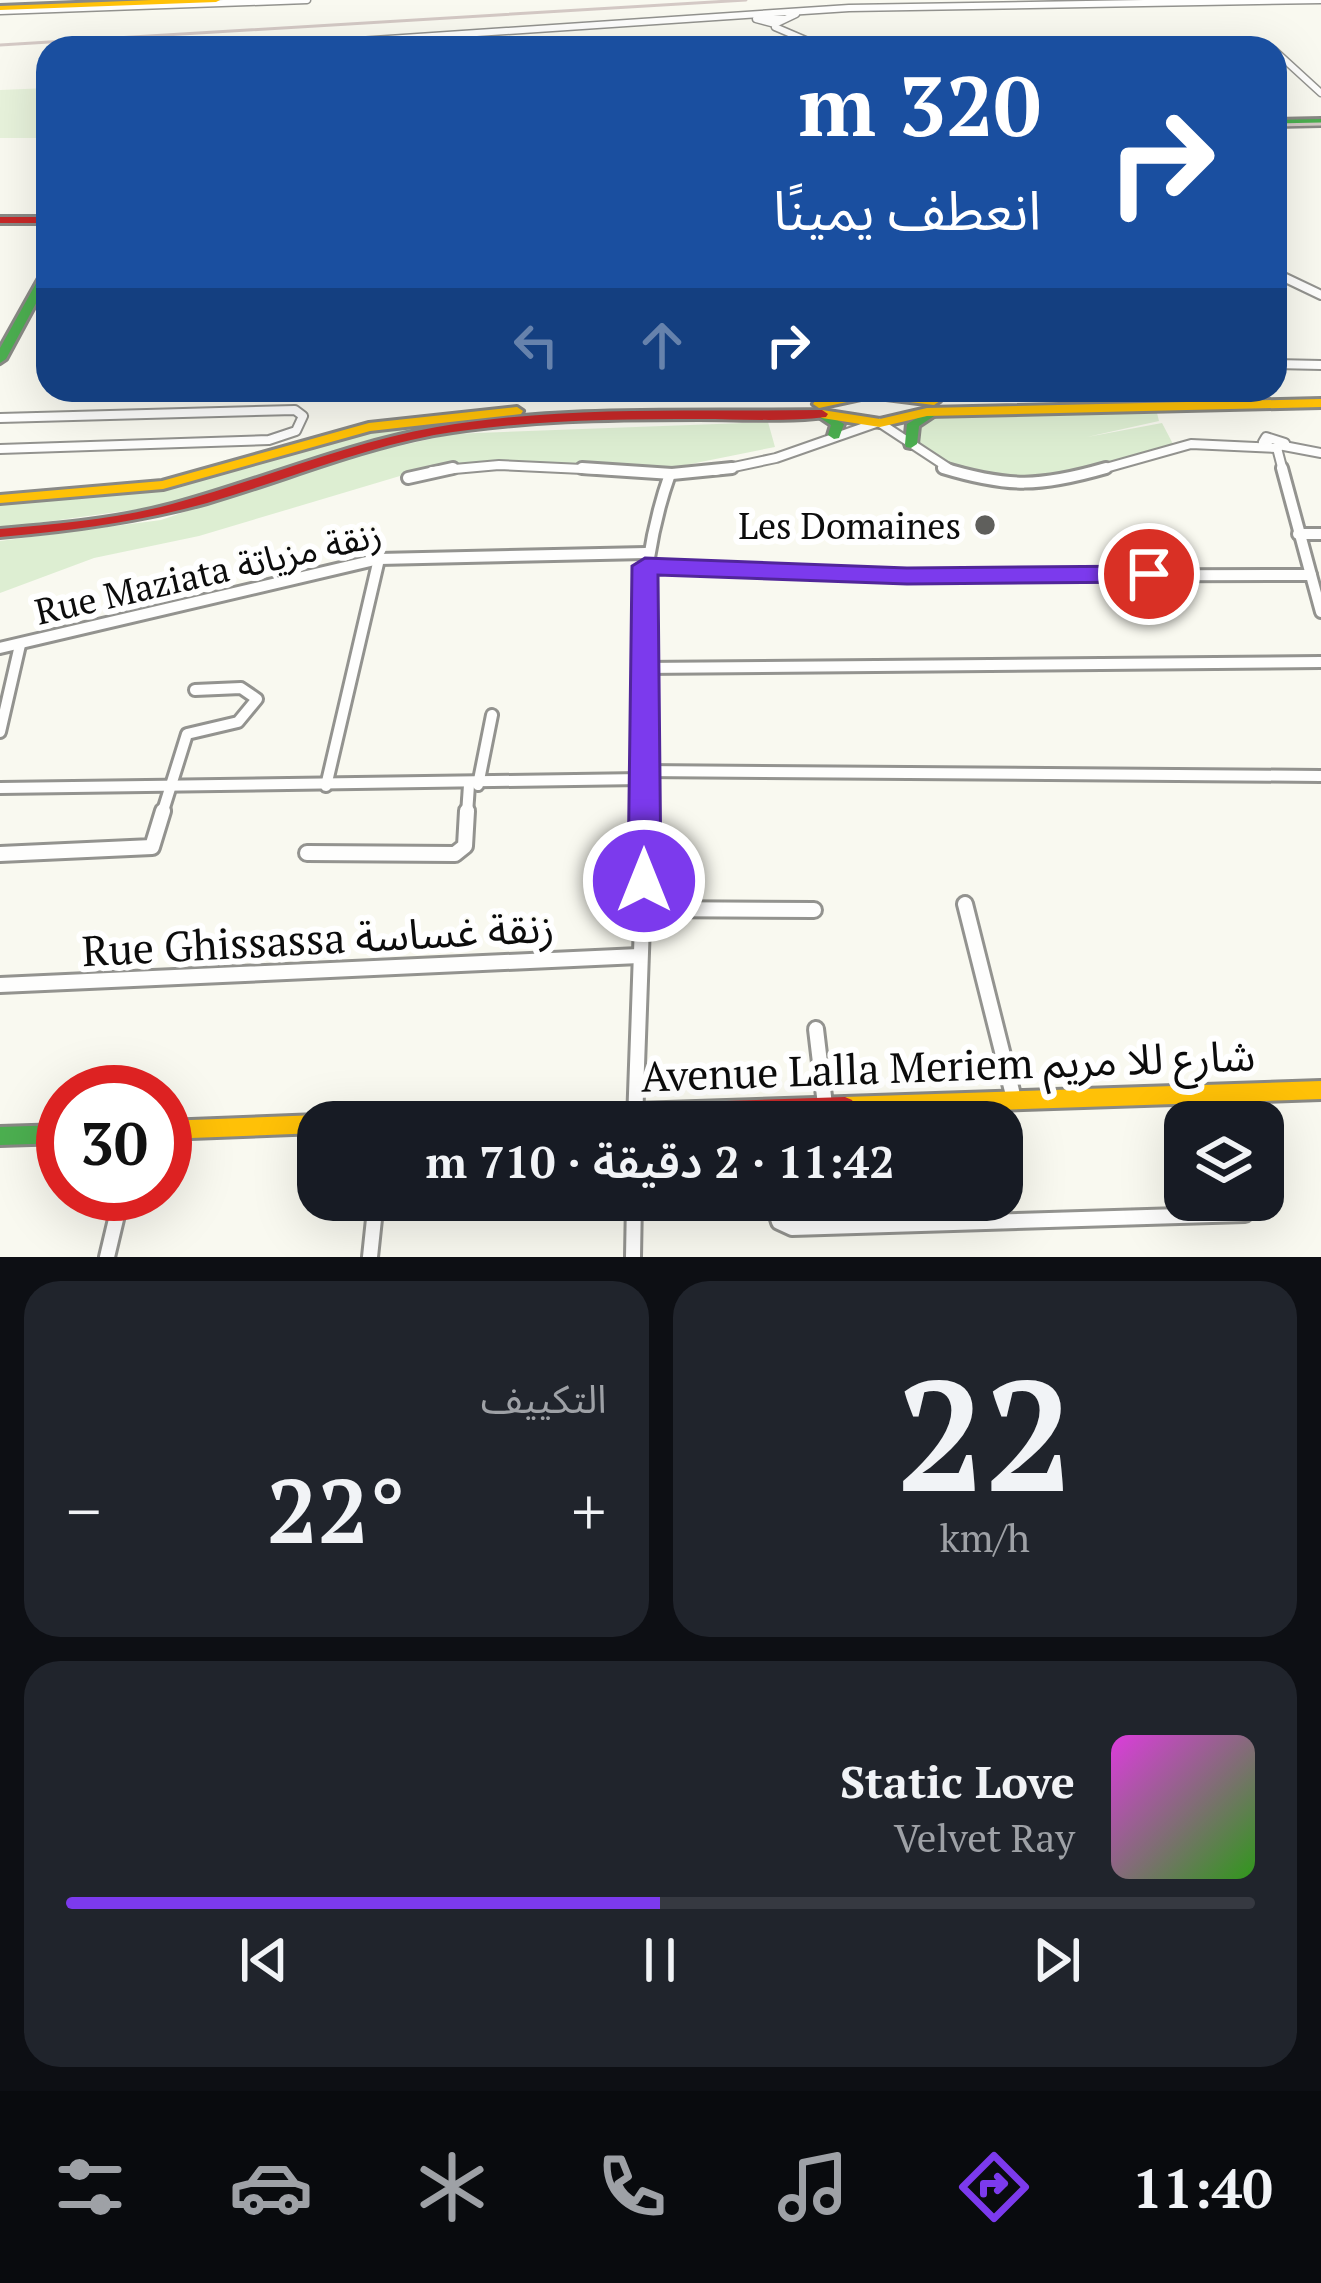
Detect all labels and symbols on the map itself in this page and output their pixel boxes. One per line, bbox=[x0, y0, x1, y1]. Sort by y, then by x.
place label: Les Domaines bbox=[738, 502, 961, 549]
street label: Rue Maziata زنقة مزياتة bbox=[30, 509, 386, 635]
marker: Les Domaines bbox=[972, 512, 998, 538]
pin bbox=[1098, 523, 1200, 625]
position arrow bbox=[581, 818, 707, 944]
street label: Rue Ghissassa زنقة غساسة bbox=[80, 898, 556, 978]
street label: Avenue Lalla Meriem شارع للا مريم bbox=[640, 1026, 1256, 1109]
speed limit sign: 30 bbox=[36, 1065, 192, 1221]

